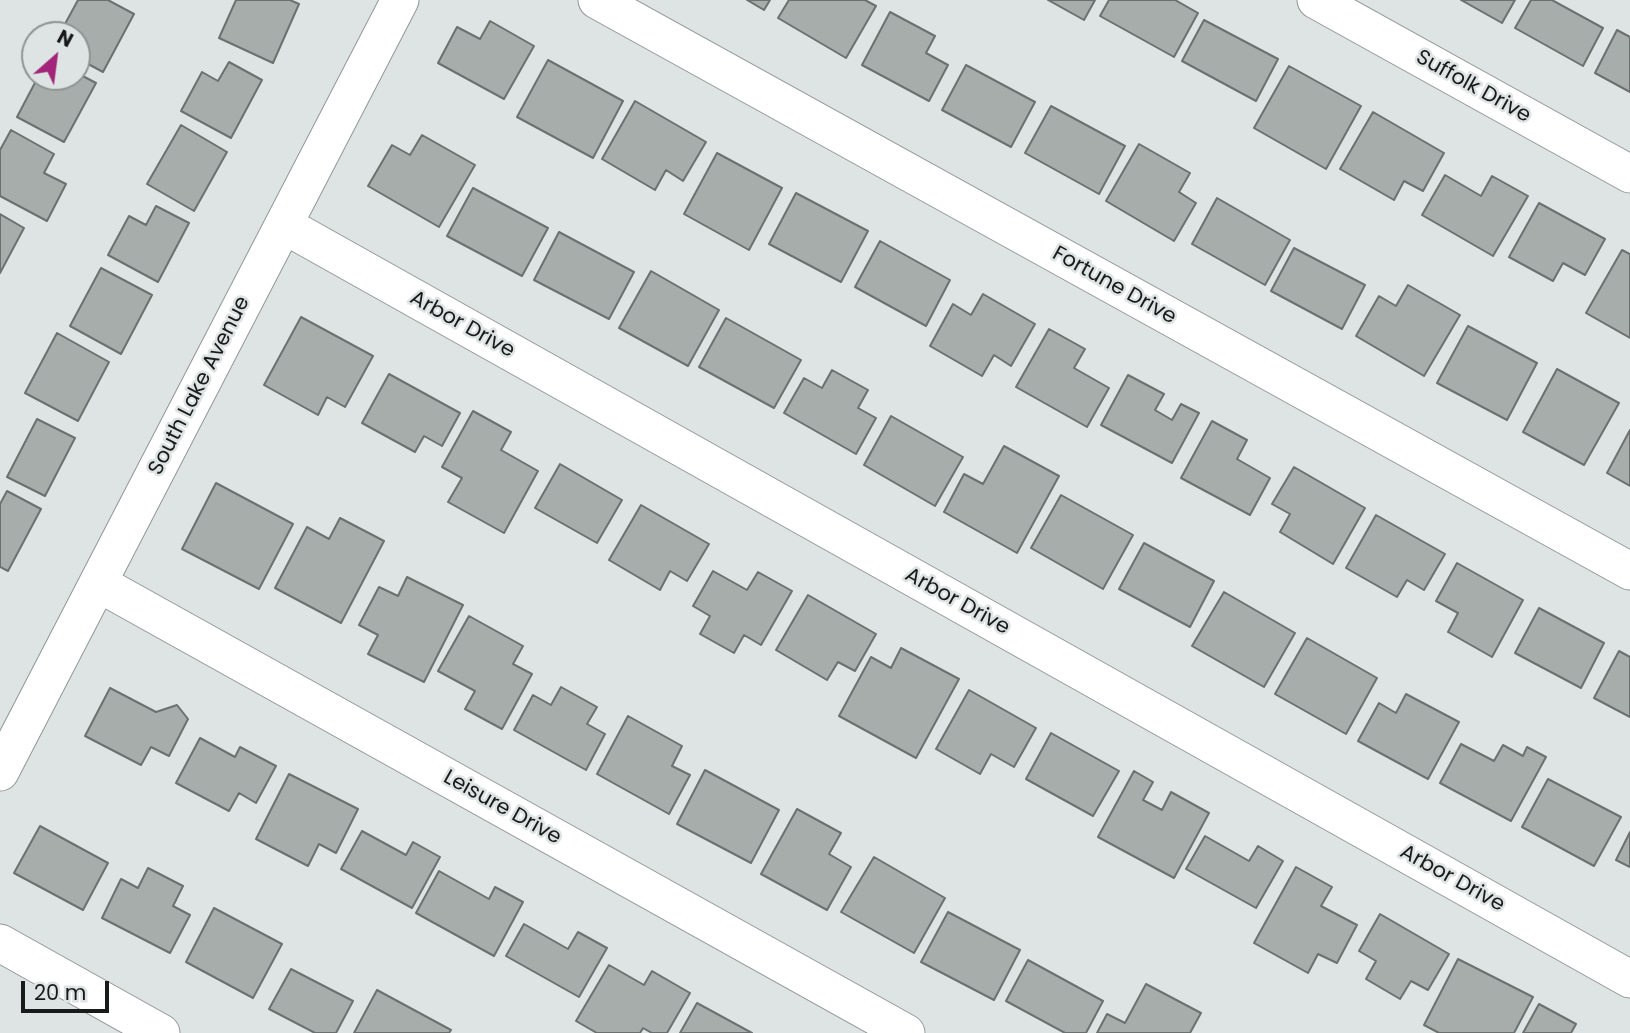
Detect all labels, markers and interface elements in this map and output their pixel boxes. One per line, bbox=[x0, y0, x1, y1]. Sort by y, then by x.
north arrow bbox=[21, 21, 91, 91]
text: N bbox=[52, 24, 78, 54]
street label: Suffolk Drive bbox=[1411, 45, 1535, 129]
street label: Fortune Drive bbox=[1048, 242, 1180, 330]
street label: Arbor Drive bbox=[405, 286, 519, 364]
street label: South Lake Avenue bbox=[144, 292, 256, 480]
street label: Arbor Drive bbox=[900, 563, 1014, 641]
street label: Leisure Drive bbox=[439, 765, 565, 851]
street label: Arbor Drive bbox=[1395, 840, 1509, 918]
scale bar bbox=[24, 967, 112, 1011]
text: 20 m bbox=[34, 978, 87, 1007]

